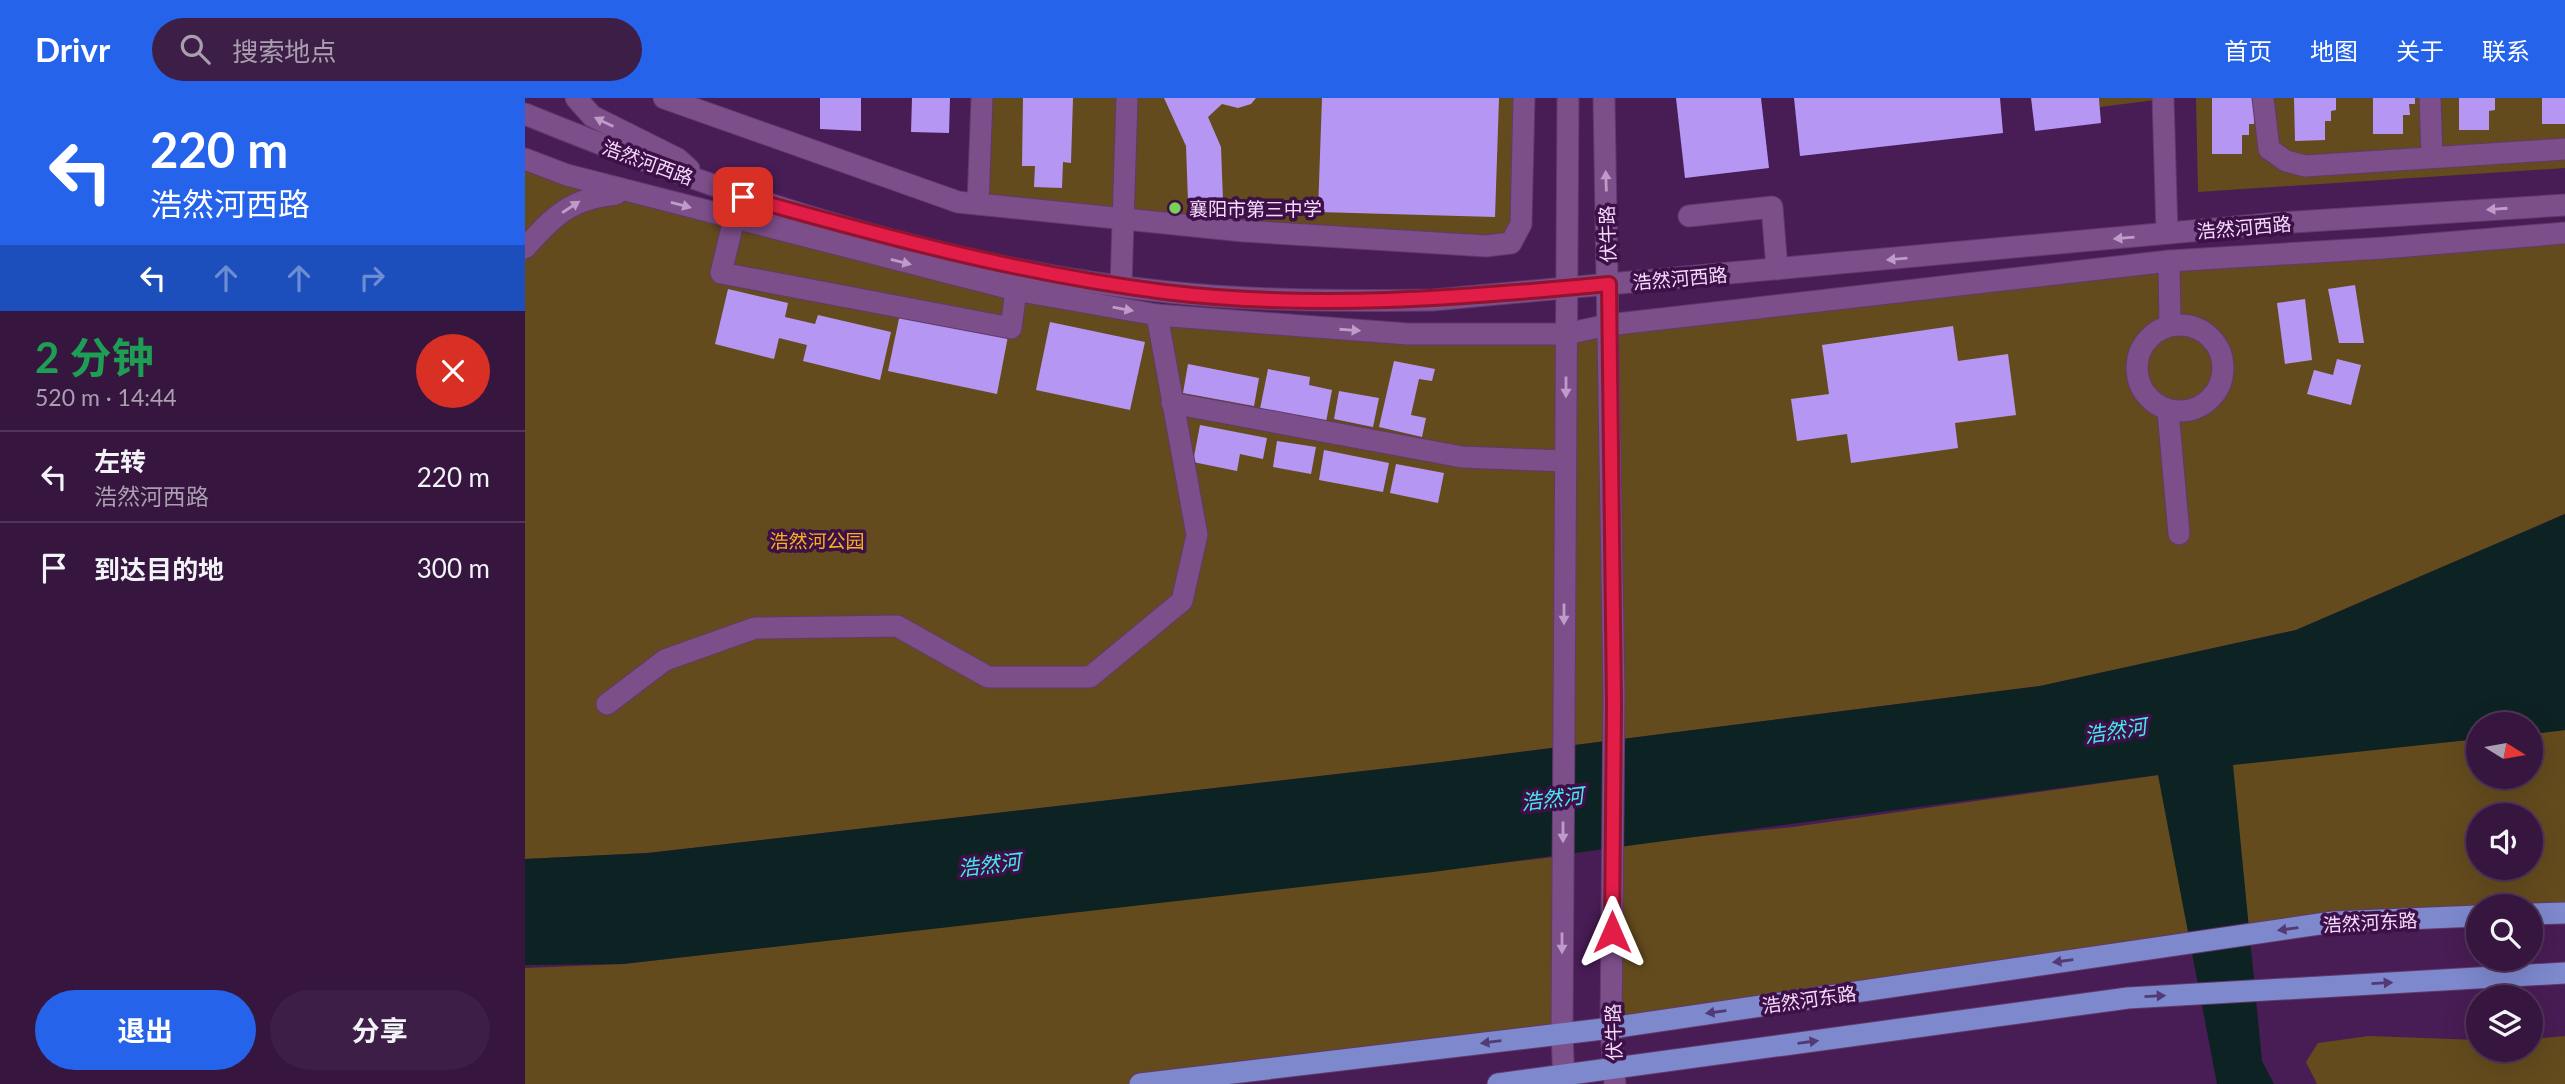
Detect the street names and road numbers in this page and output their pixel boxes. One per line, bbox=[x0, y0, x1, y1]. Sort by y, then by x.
street label: 浩然河西路 bbox=[599, 135, 697, 189]
street label: 伏牛路 bbox=[1595, 205, 1619, 263]
street label: 浩然河西路 bbox=[2196, 211, 2292, 243]
street label: 浩然河西路 bbox=[1632, 262, 1728, 294]
street label: 浩然河东路 bbox=[2322, 908, 2418, 936]
street label: 浩然河东路 bbox=[1760, 981, 1858, 1017]
street label: 伏牛路 bbox=[1601, 1003, 1625, 1061]

